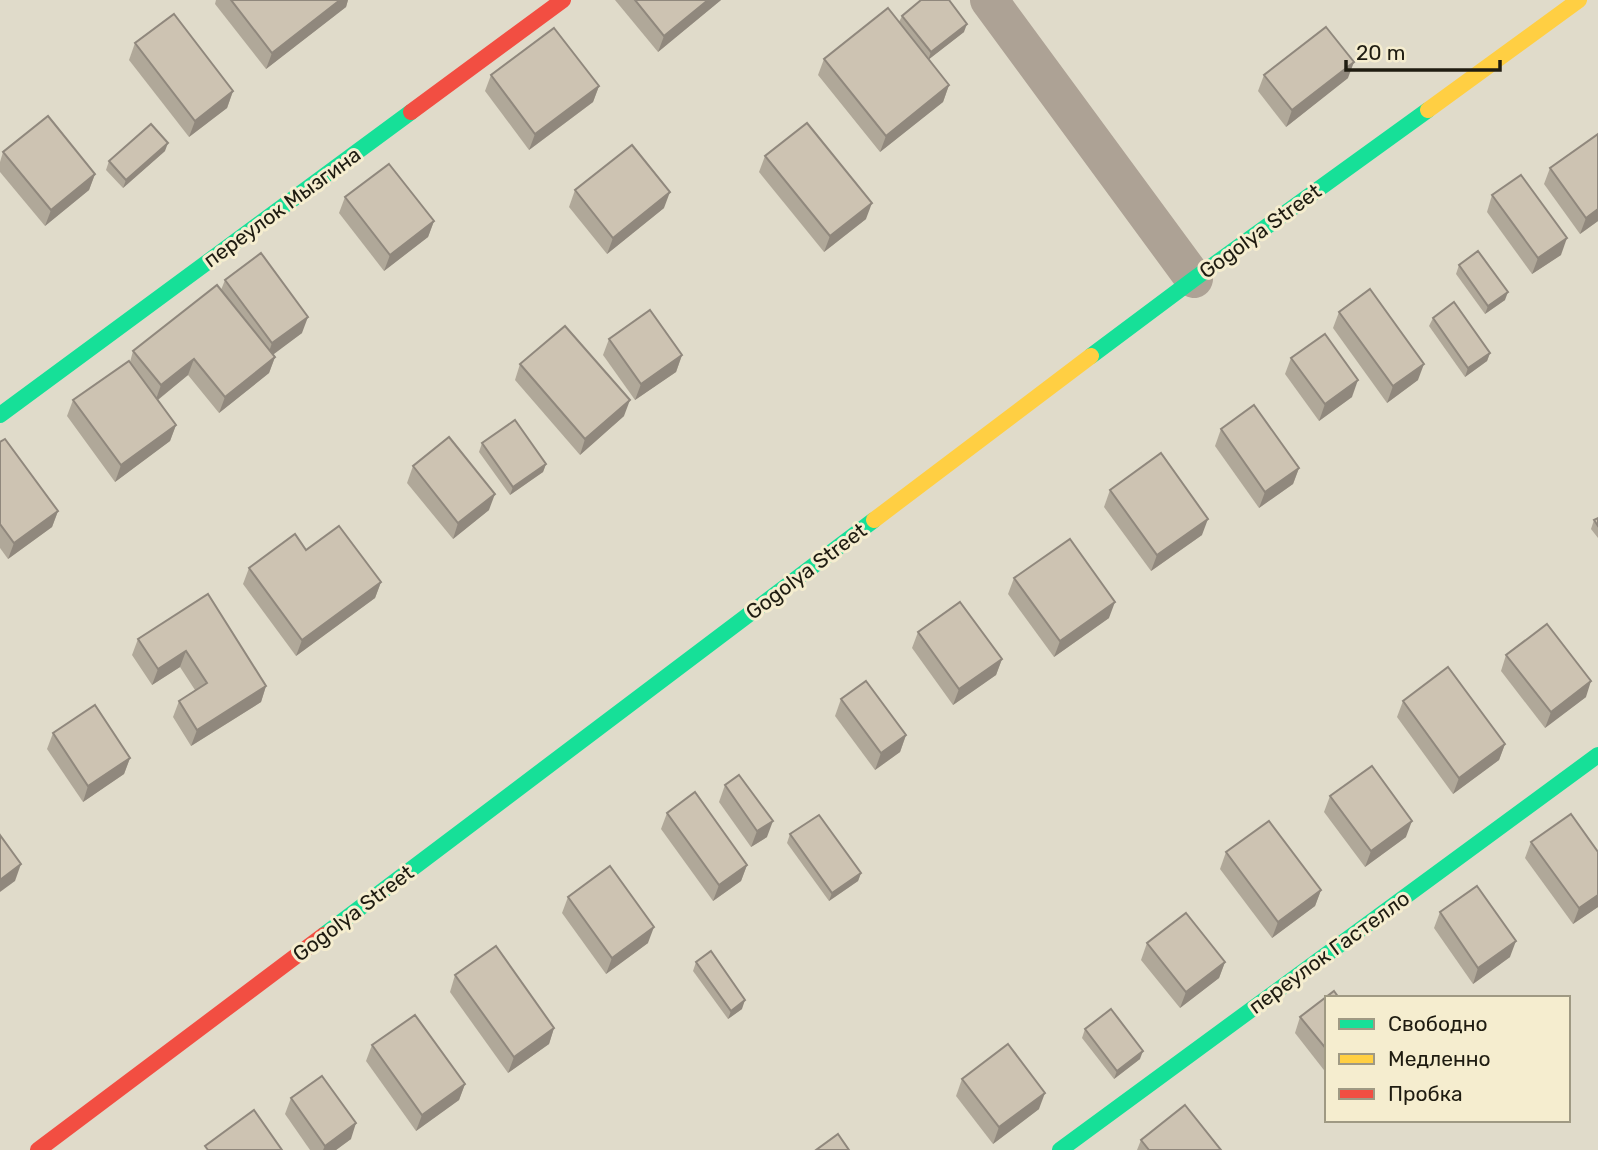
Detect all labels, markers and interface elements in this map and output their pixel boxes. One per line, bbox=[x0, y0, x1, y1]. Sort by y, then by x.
scale bar bbox=[1346, 28, 1500, 72]
text: 20 m bbox=[1356, 40, 1405, 65]
street label: переулок Мызгина bbox=[199, 142, 365, 272]
street label: Gogolya Street bbox=[1194, 178, 1326, 284]
street label: Gogolya Street bbox=[741, 517, 871, 625]
street label: Gogolya Street bbox=[288, 859, 418, 967]
street label: переулок Гастелло bbox=[1244, 885, 1414, 1019]
legend bbox=[1325, 996, 1570, 1122]
text: Свободно bbox=[1388, 1011, 1488, 1036]
text: Медленно bbox=[1388, 1046, 1491, 1071]
text: Пробка bbox=[1388, 1081, 1463, 1106]

